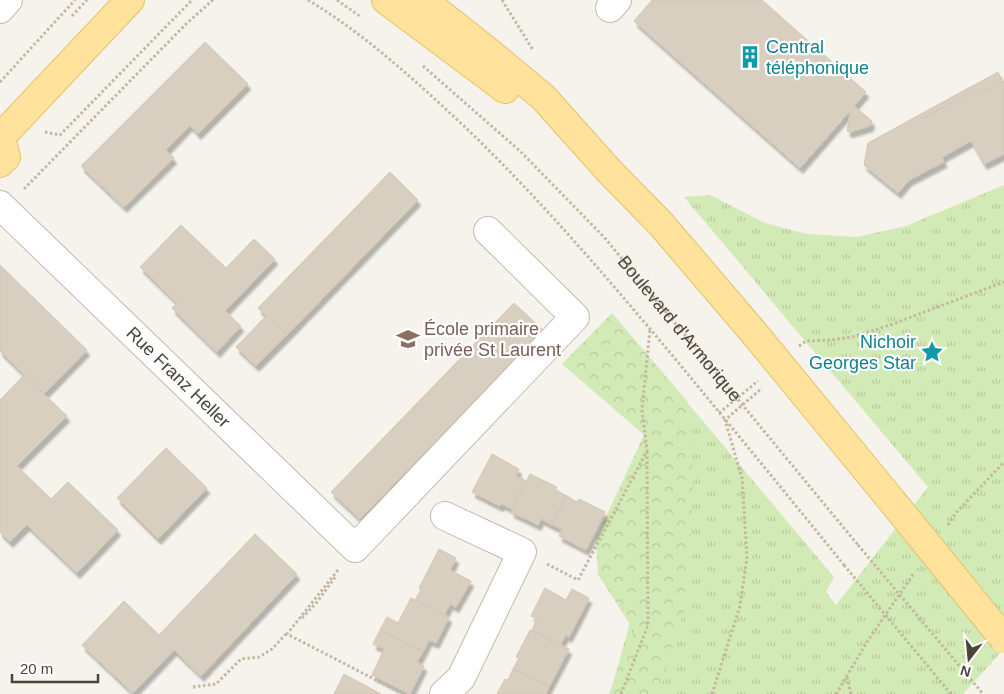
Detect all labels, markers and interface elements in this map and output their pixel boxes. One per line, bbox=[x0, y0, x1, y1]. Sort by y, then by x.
place label: Central téléphonique bbox=[766, 37, 869, 78]
building icon: Central téléphonique bbox=[737, 44, 763, 70]
street label: Boulevard d'Armorique bbox=[614, 252, 745, 405]
place label: École primaire privée St Laurent bbox=[424, 319, 561, 360]
street label: Rue Franz Heller bbox=[122, 323, 234, 432]
school or university icon: École primaire privée St Laurent bbox=[395, 326, 421, 352]
place label: Nichoir Georges Star bbox=[809, 332, 916, 373]
place icon: Nichoir Georges Star bbox=[919, 339, 945, 365]
north arrow bbox=[944, 634, 994, 684]
scale bar bbox=[12, 652, 99, 684]
text: 20 m bbox=[20, 660, 53, 677]
text: N bbox=[958, 662, 972, 681]

